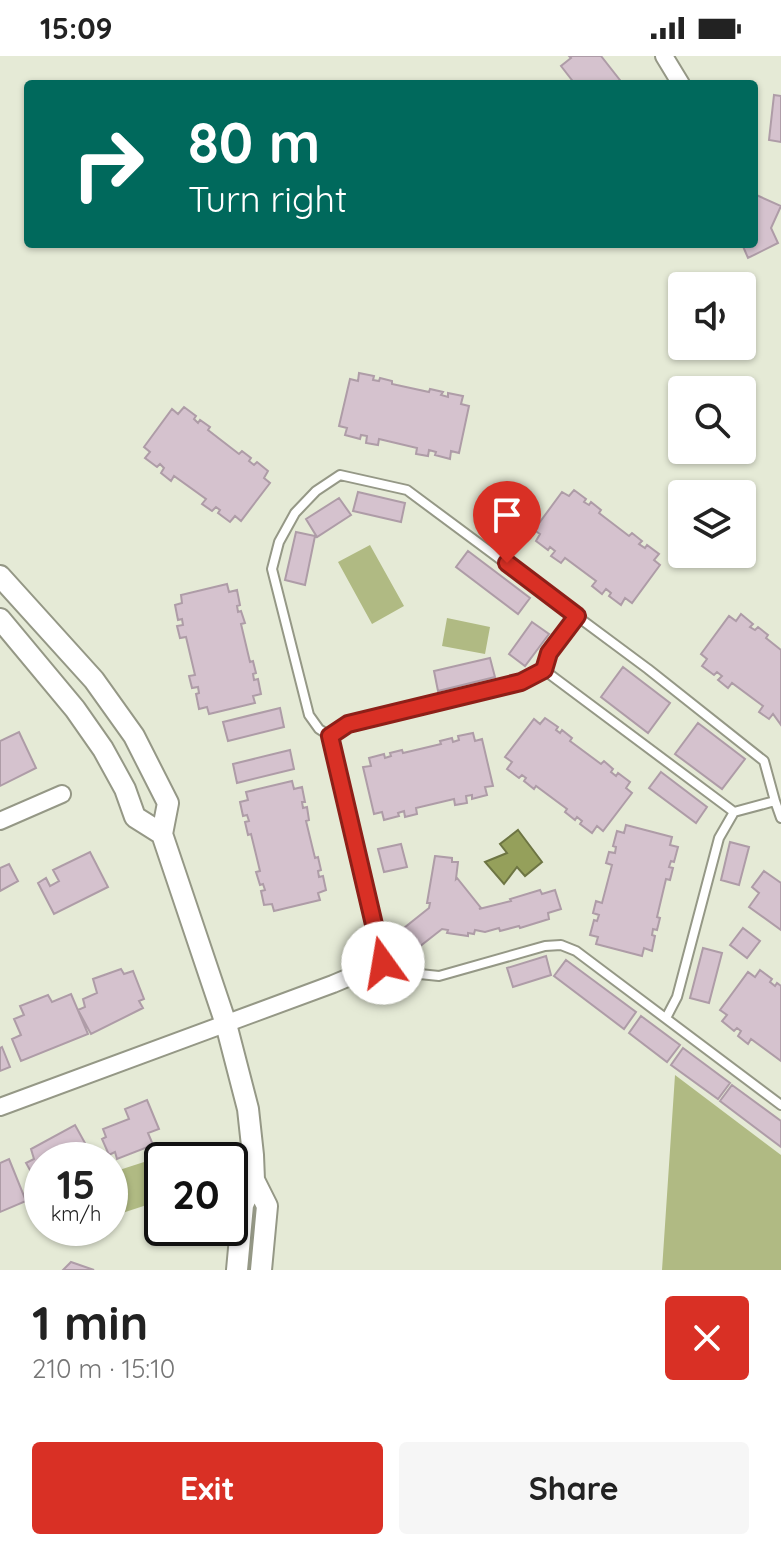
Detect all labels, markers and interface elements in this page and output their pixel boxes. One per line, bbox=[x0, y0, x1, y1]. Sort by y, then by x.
text: 15:09 bbox=[40, 9, 113, 47]
text: 80 m bbox=[188, 107, 320, 177]
icon: right bbox=[56, 112, 160, 216]
text: Turn right bbox=[188, 176, 347, 221]
map controls bbox=[668, 272, 756, 568]
button: sound bbox=[668, 272, 756, 360]
button: search bbox=[668, 376, 756, 464]
button: layers bbox=[668, 480, 756, 568]
pin bbox=[473, 481, 541, 563]
icon: arrive bbox=[485, 493, 529, 537]
position arrow bbox=[341, 921, 425, 1005]
speed limit sign: 20 bbox=[144, 1142, 248, 1246]
text: 15 bbox=[57, 1159, 95, 1209]
text: km/h bbox=[51, 1201, 101, 1226]
text: 1 min bbox=[32, 1292, 148, 1352]
button: close bbox=[665, 1296, 749, 1380]
text: 210 m · 15:10 bbox=[32, 1352, 175, 1385]
button: Exit bbox=[32, 1442, 383, 1534]
button: Share bbox=[399, 1442, 749, 1534]

